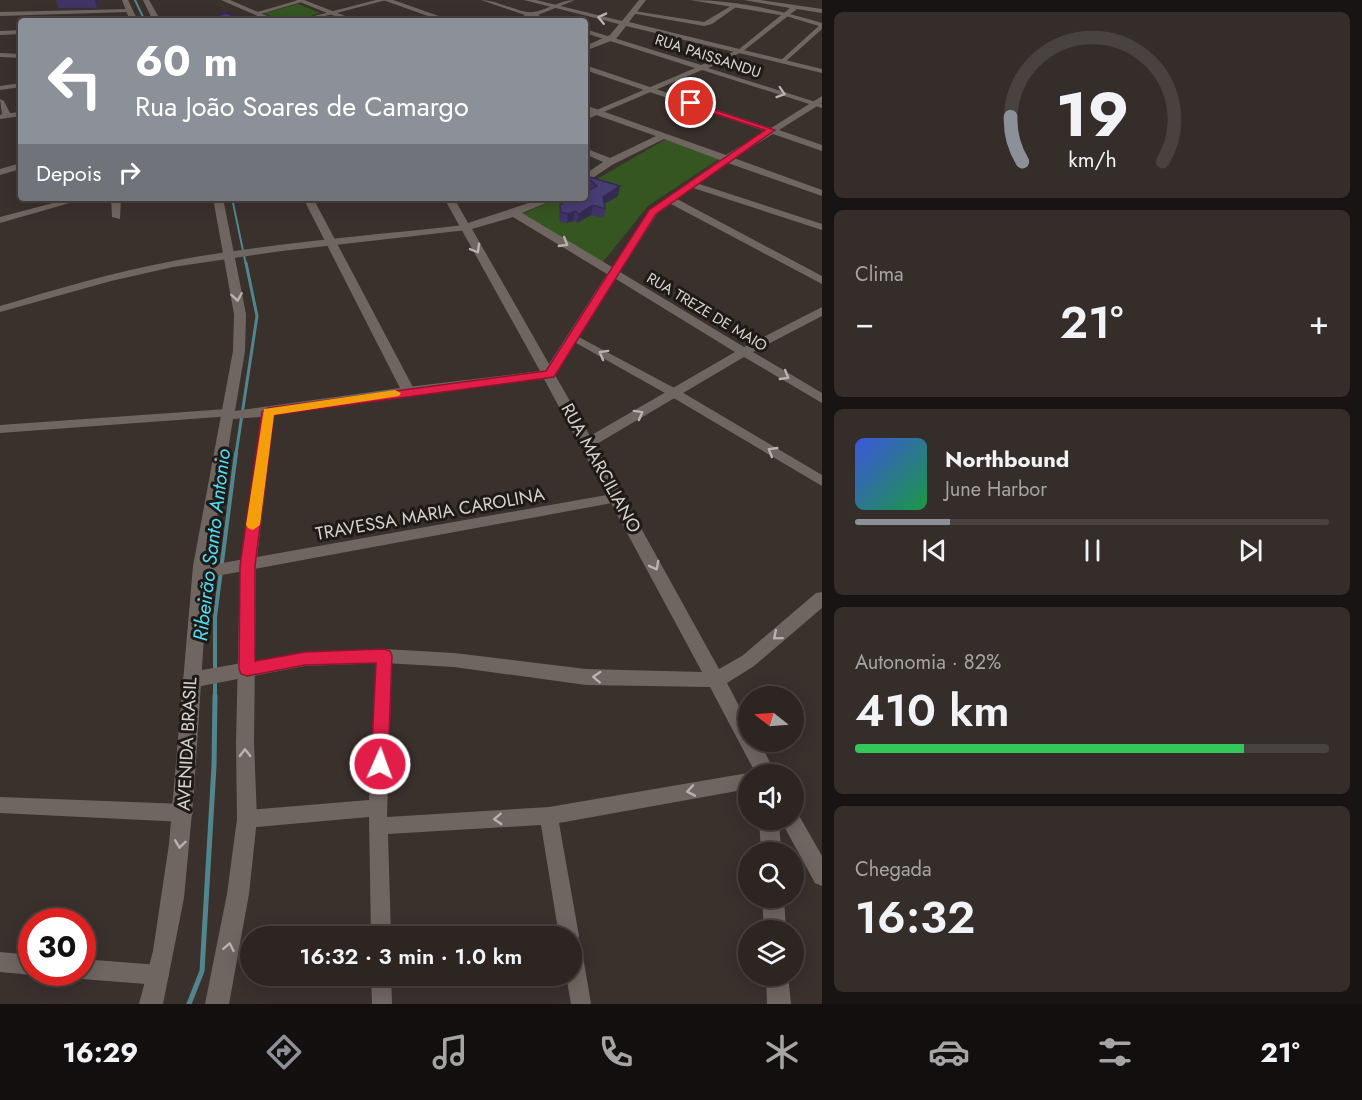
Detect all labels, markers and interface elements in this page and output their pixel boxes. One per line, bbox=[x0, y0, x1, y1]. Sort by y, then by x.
one-way arrow bbox=[597, 12, 607, 25]
street label: RUA PAISSANDU bbox=[652, 28, 764, 84]
text: 60 m bbox=[135, 31, 238, 92]
icon: left bbox=[36, 42, 114, 120]
text: 19 bbox=[1055, 69, 1129, 159]
pin bbox=[665, 77, 716, 128]
icon: arrive bbox=[674, 86, 707, 119]
one-way arrow bbox=[775, 86, 786, 99]
text: Rua João Soares de Camargo bbox=[135, 87, 469, 126]
text: km/h bbox=[1068, 145, 1116, 176]
icon: right bbox=[113, 156, 146, 189]
text: Depois bbox=[36, 157, 101, 189]
one-way arrow bbox=[558, 236, 568, 248]
one-way arrow bbox=[469, 243, 481, 253]
text: Clima bbox=[855, 260, 904, 289]
street label: RUA TREZE DE MAIO bbox=[642, 267, 772, 357]
text: 21° bbox=[1060, 290, 1123, 355]
one-way arrow bbox=[230, 291, 243, 301]
text: − bbox=[855, 299, 874, 346]
text: + bbox=[1309, 299, 1329, 346]
one-way arrow bbox=[599, 349, 609, 361]
one-way arrow bbox=[779, 369, 789, 381]
street label: RUA MARCILIANO bbox=[555, 399, 647, 537]
one-way arrow bbox=[632, 410, 643, 422]
text: Northbound bbox=[945, 443, 1069, 475]
water label: Ribeirão Santo Antonio bbox=[186, 447, 238, 643]
one-way arrow bbox=[768, 447, 778, 458]
text: June Harbor bbox=[945, 475, 1047, 504]
street label: TRAVESSA MARIA CAROLINA bbox=[313, 481, 547, 547]
icon: previous bbox=[918, 534, 951, 567]
icon: pause bbox=[1076, 534, 1109, 567]
icon: next bbox=[1234, 534, 1267, 567]
one-way arrow bbox=[648, 559, 659, 570]
one-way arrow bbox=[773, 629, 784, 640]
text: Autonomia · 82% bbox=[855, 648, 1001, 677]
one-way arrow bbox=[592, 671, 601, 684]
street label: AVENIDA BRASIL bbox=[171, 677, 203, 811]
text: 410 km bbox=[855, 678, 1010, 743]
north arrow bbox=[738, 686, 804, 752]
map controls bbox=[738, 686, 804, 986]
position arrow bbox=[348, 732, 412, 796]
one-way arrow bbox=[239, 749, 252, 758]
button: sound bbox=[738, 764, 804, 830]
one-way arrow bbox=[686, 784, 696, 797]
one-way arrow bbox=[494, 812, 503, 825]
one-way arrow bbox=[174, 840, 186, 849]
button: search bbox=[738, 842, 804, 908]
text: Chegada bbox=[855, 855, 932, 884]
text: 16:32 bbox=[855, 885, 975, 950]
speed limit sign: 30 bbox=[18, 908, 96, 986]
button: layers bbox=[738, 920, 804, 986]
text: 16:32 · 3 min · 1.0 km bbox=[300, 940, 522, 972]
one-way arrow bbox=[222, 942, 235, 952]
icon: directions bbox=[263, 1031, 305, 1073]
icon: music bbox=[429, 1031, 471, 1073]
icon: phone bbox=[595, 1031, 637, 1073]
icon: climate bbox=[761, 1031, 803, 1073]
icon: car bbox=[928, 1031, 970, 1073]
icon: filters bbox=[1094, 1031, 1136, 1073]
text: 16:29 bbox=[62, 1033, 138, 1072]
text: 21° bbox=[1260, 1033, 1300, 1072]

